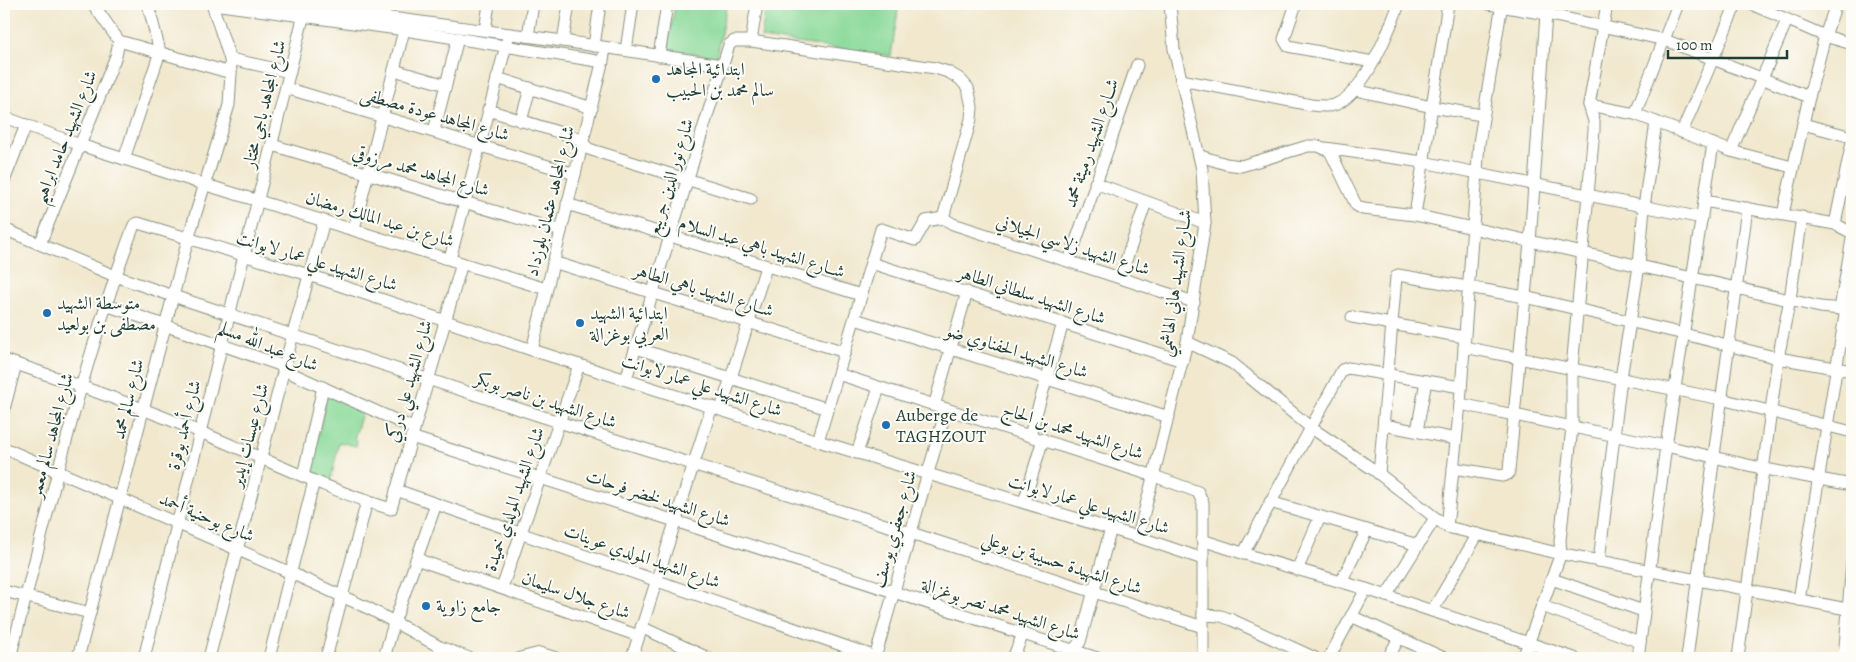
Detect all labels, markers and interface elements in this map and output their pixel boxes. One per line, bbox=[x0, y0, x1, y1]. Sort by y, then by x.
scale bar bbox=[1668, 28, 1787, 60]
text: 100 m bbox=[1676, 35, 1713, 55]
street label: شارع المجاهد باجي مختار bbox=[236, 37, 294, 173]
place label: ابتدائية المجاهد سالم محمد بن الحبيب bbox=[666, 57, 774, 106]
street label: شارع الشهيد حامد ابراهيم bbox=[27, 67, 108, 210]
marker: ابتدائية المجاهد سالم محمد بن الحبيب bbox=[650, 73, 662, 85]
street label: شــارع الشهيد رميثة محمد bbox=[1058, 75, 1127, 212]
street label: شارع المجاهد عودة مصطفى bbox=[357, 81, 512, 150]
street label: شارع نور الدين جريبع bbox=[641, 116, 703, 240]
street label: شارع المجاهد عثمان بلوزداد bbox=[520, 123, 583, 280]
street label: شارع المجاهد محمد مرزوقي bbox=[349, 140, 492, 205]
street label: شارع بن عبد المالك رمضان bbox=[302, 185, 457, 256]
street label: شــارع الشهيد هاني الهاشمي bbox=[1153, 208, 1202, 359]
street label: شارع الشهيد زلاسي الجيلاني bbox=[991, 209, 1153, 286]
street label: شــارع الشهيد باهي عبد السلام bbox=[675, 210, 848, 288]
street label: شارع الشهيد علي عمار لابوانت bbox=[232, 225, 401, 302]
street label: شــارع الشهيد باهي الطاهر bbox=[628, 257, 777, 326]
street label: شارع الشهيد سلطاني الطاهر bbox=[953, 259, 1109, 333]
place label: متوسطة الشهيد مصطفى بن بولعيد bbox=[57, 291, 156, 337]
place label: ابتدائية الشهيد العربي بوغزالة bbox=[589, 301, 669, 349]
marker: متوسطة الشهيد مصطفى بن بولعيد bbox=[41, 307, 53, 319]
street label: شارع عبد الله مسلم bbox=[212, 313, 323, 383]
street label: شارع الشهيد علي دركي bbox=[380, 317, 443, 446]
marker: ابتدائية الشهيد العربي بوغزالة bbox=[574, 317, 586, 329]
street label: شارع الشهيد الحفناوي ضو bbox=[940, 317, 1091, 387]
street label: شارع الشهيد علي عمار لابوانت bbox=[617, 348, 785, 427]
street label: شارع سالم محمد bbox=[106, 356, 153, 443]
street label: شارع الشهيد بن ناصر بوبكر bbox=[469, 365, 620, 437]
street label: شارع المجاهد سالم معمر bbox=[22, 370, 83, 503]
street label: شارع أحمد بوقرة bbox=[160, 377, 210, 473]
street label: شارع عيسات إيدير bbox=[223, 380, 277, 492]
street label: شارع الشهيد محمد بن الحاج bbox=[998, 397, 1147, 469]
place label: Auberge de TAGHZOUT bbox=[895, 403, 986, 448]
marker: Auberge de TAGHZOUT bbox=[880, 419, 892, 431]
street label: شارع الشهيد المولدي خميدة bbox=[478, 424, 553, 575]
street label: شارع الشهيد لخضر فرحات bbox=[582, 463, 733, 536]
street label: شارع جعفري يوسف bbox=[866, 467, 925, 592]
street label: شارع الشهيد علي عمار لابوانت bbox=[1004, 468, 1173, 545]
street label: شارع بوحنية أحمد bbox=[155, 485, 259, 551]
street label: شارع الشهيد المولدي عوينات bbox=[560, 518, 723, 597]
street label: شارع الشهيدة حسيبة بن بوعلي bbox=[977, 526, 1145, 605]
street label: شارع جلال سليمان bbox=[517, 565, 634, 628]
street label: شارع الشهيد محمد نصر بوغزالة bbox=[917, 572, 1083, 649]
place label: جامع زاوية bbox=[436, 594, 501, 622]
marker: جامع زاوية bbox=[420, 600, 432, 612]

